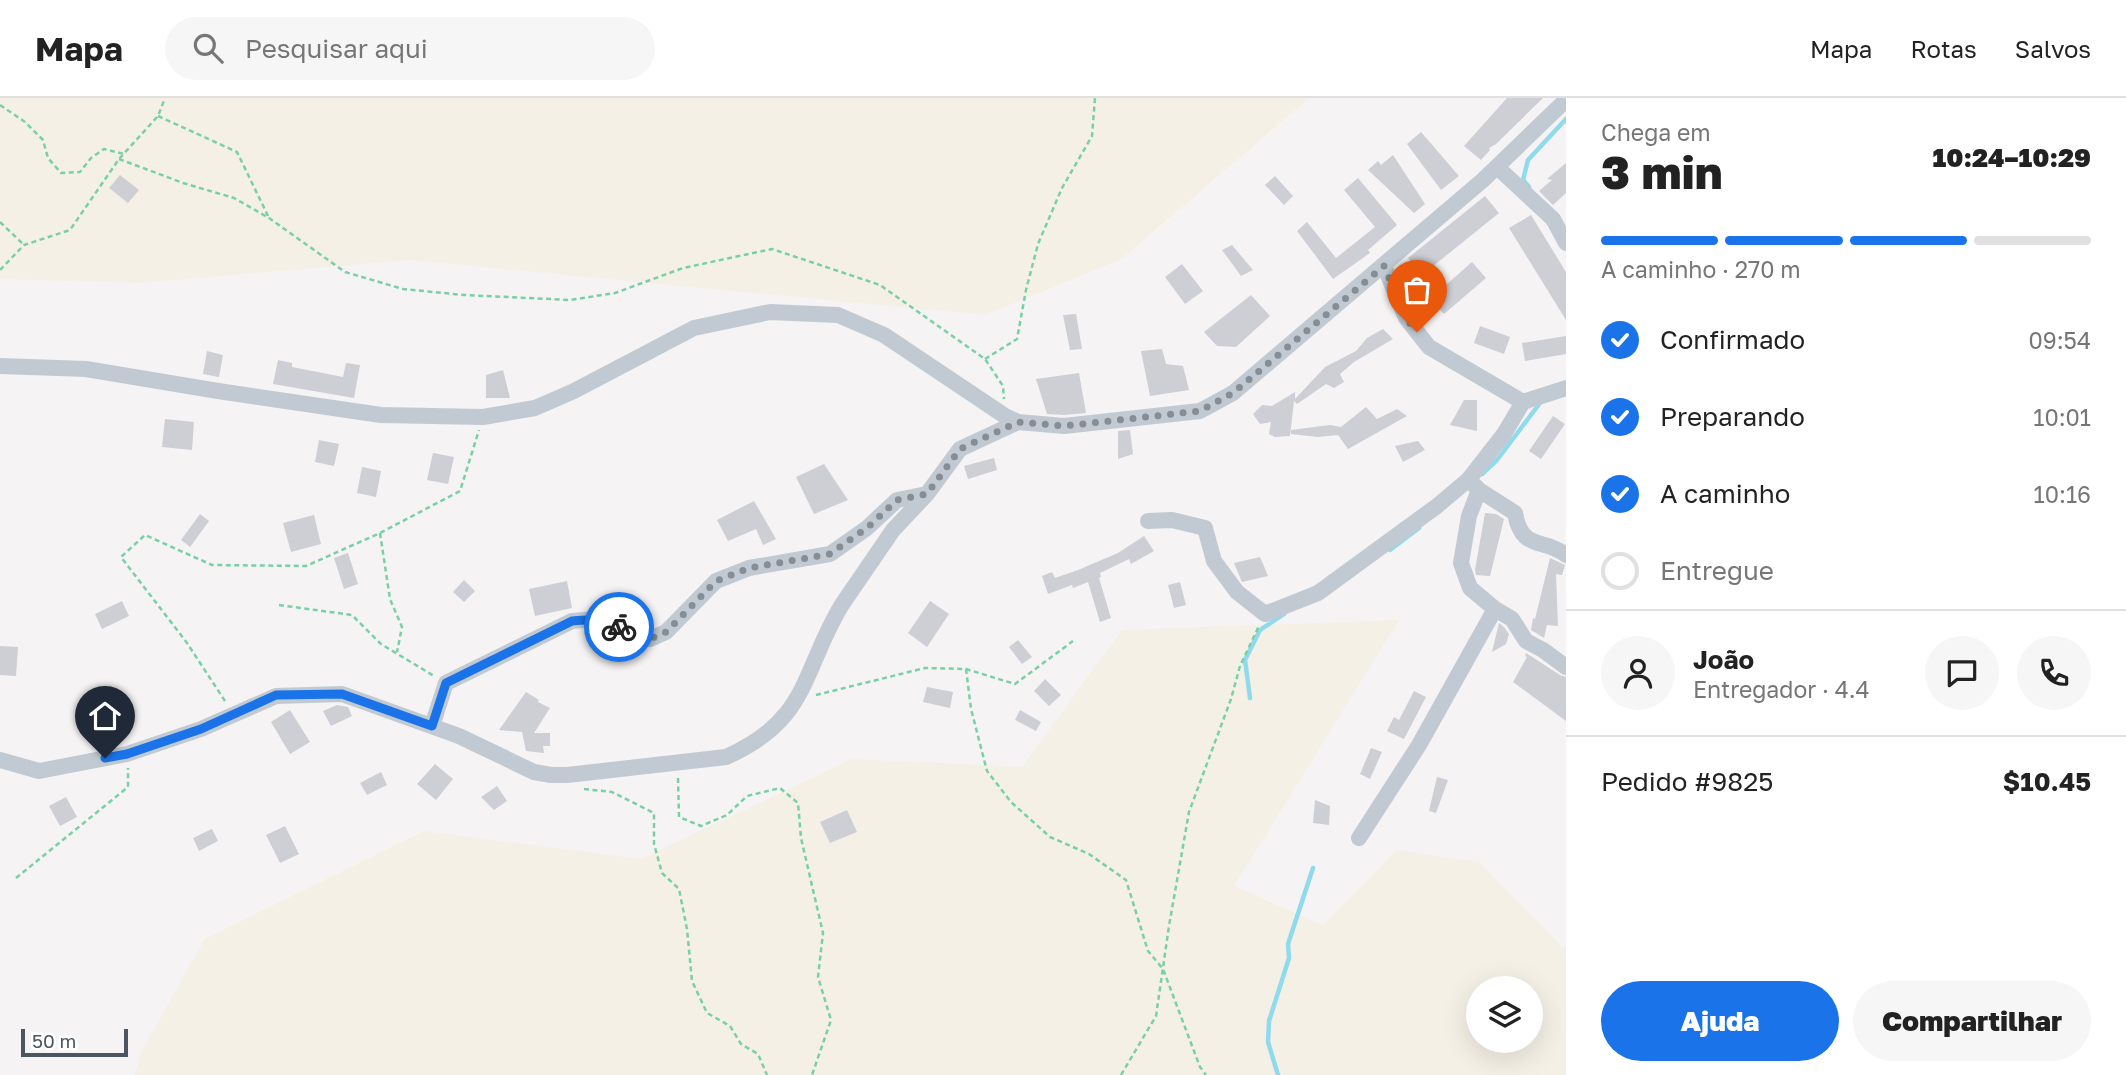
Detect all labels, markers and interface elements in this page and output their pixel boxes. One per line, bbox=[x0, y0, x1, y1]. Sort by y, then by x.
search box bbox=[165, 17, 655, 80]
text: Mapa bbox=[35, 29, 123, 68]
icon: search bbox=[189, 29, 227, 67]
text: Pesquisar aqui bbox=[245, 33, 428, 64]
text: Mapa bbox=[1810, 34, 1872, 63]
text: Rotas bbox=[1910, 34, 1977, 63]
text: Salvos bbox=[2015, 34, 2091, 63]
text: Chega em bbox=[1601, 118, 1711, 146]
text: 10:24–10:29 bbox=[1933, 142, 2091, 173]
text: 3 min bbox=[1601, 144, 1723, 199]
text: A caminho · 270 m bbox=[1601, 255, 1801, 283]
pin bbox=[1387, 260, 1447, 332]
icon: bag bbox=[1398, 271, 1436, 309]
icon: check bbox=[1601, 321, 1639, 359]
text: Confirmado bbox=[1660, 324, 1805, 355]
text: 09:54 bbox=[2029, 326, 2091, 354]
icon: check bbox=[1601, 398, 1639, 436]
text: Preparando bbox=[1660, 401, 1805, 432]
text: 10:01 bbox=[2033, 403, 2091, 431]
icon: check bbox=[1601, 475, 1639, 513]
text: A caminho bbox=[1660, 478, 1790, 509]
text: 10:16 bbox=[2034, 480, 2091, 508]
text: Entregue bbox=[1660, 555, 1774, 586]
courier bbox=[584, 592, 654, 662]
icon: bike bbox=[600, 608, 638, 646]
button: person bbox=[1601, 636, 1675, 710]
button: chat bbox=[1925, 636, 1999, 710]
button: phone bbox=[2017, 636, 2091, 710]
text: João bbox=[1693, 644, 1754, 675]
text: Entregador · 4.4 bbox=[1693, 675, 1870, 703]
pin bbox=[75, 686, 135, 758]
icon: home bbox=[86, 697, 124, 735]
text: Pedido #9825 bbox=[1601, 766, 1773, 797]
text: $10.45 bbox=[2003, 766, 2091, 797]
map controls bbox=[1466, 976, 1543, 1053]
button: layers bbox=[1466, 976, 1543, 1053]
button: Ajuda bbox=[1601, 981, 1839, 1061]
button: Compartilhar bbox=[1853, 981, 2091, 1061]
scale bar bbox=[21, 1026, 128, 1058]
text: 50 m bbox=[32, 1029, 76, 1052]

